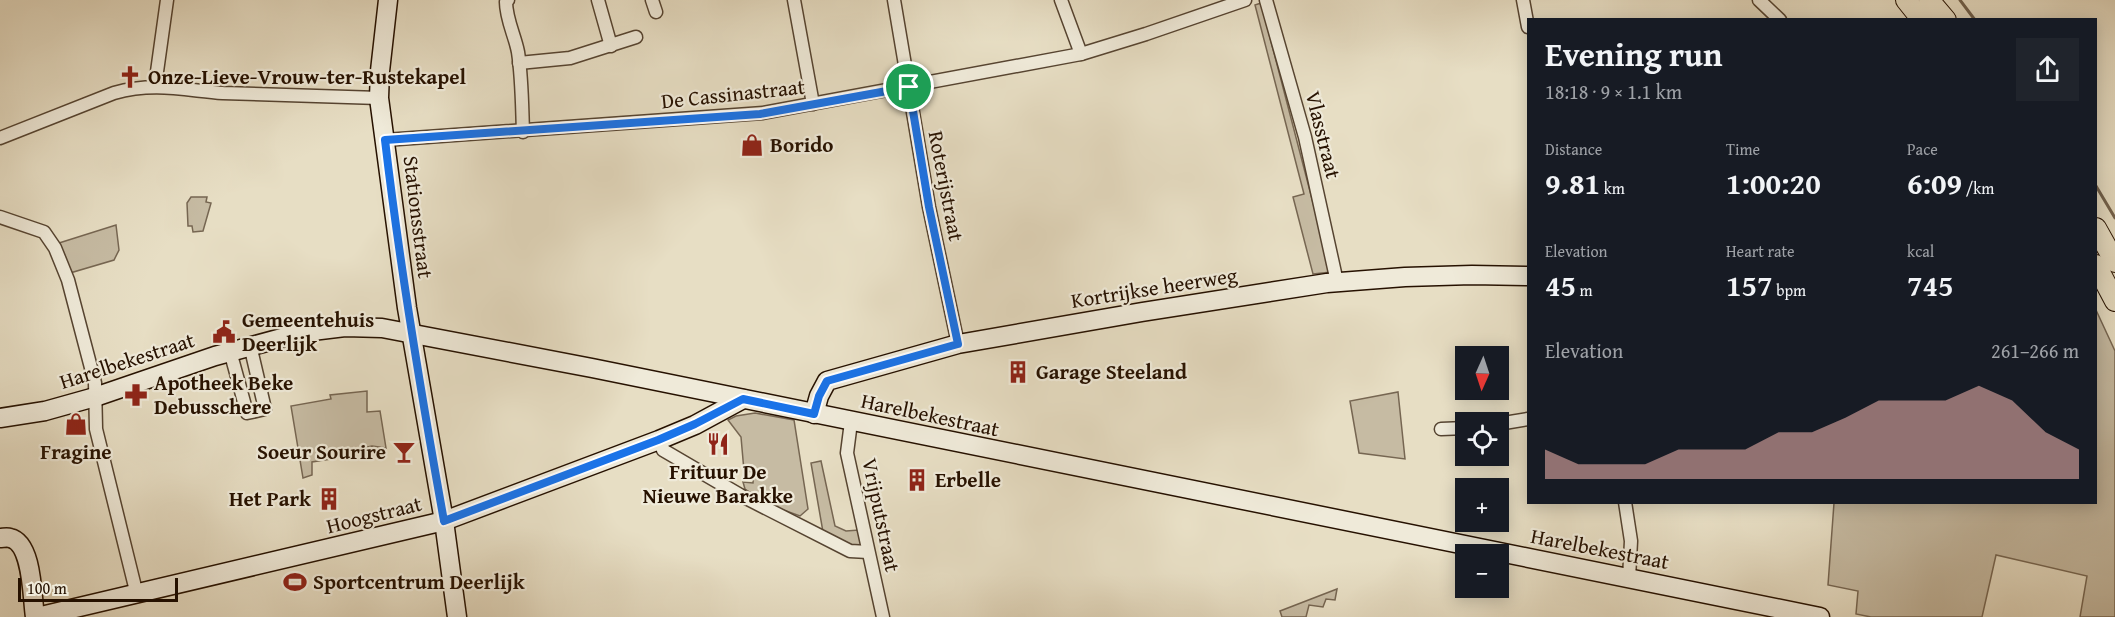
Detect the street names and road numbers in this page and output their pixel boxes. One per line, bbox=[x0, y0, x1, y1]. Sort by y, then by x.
street label: De Cassinastraat bbox=[660, 70, 807, 116]
street label: Vlasstraat bbox=[1298, 88, 1349, 183]
street label: Roterijstraat bbox=[921, 128, 972, 244]
street label: Stationsstraat bbox=[396, 154, 441, 281]
street label: Kortrijkse heerweg bbox=[1069, 259, 1240, 316]
street label: Harelbekestraat bbox=[55, 324, 199, 397]
street label: Harelbekestraat bbox=[858, 385, 1002, 444]
street label: Vrijputstraat bbox=[854, 455, 909, 575]
street label: Hoogstraat bbox=[323, 488, 425, 541]
street label: Harelbekestraat bbox=[1528, 520, 1672, 577]

